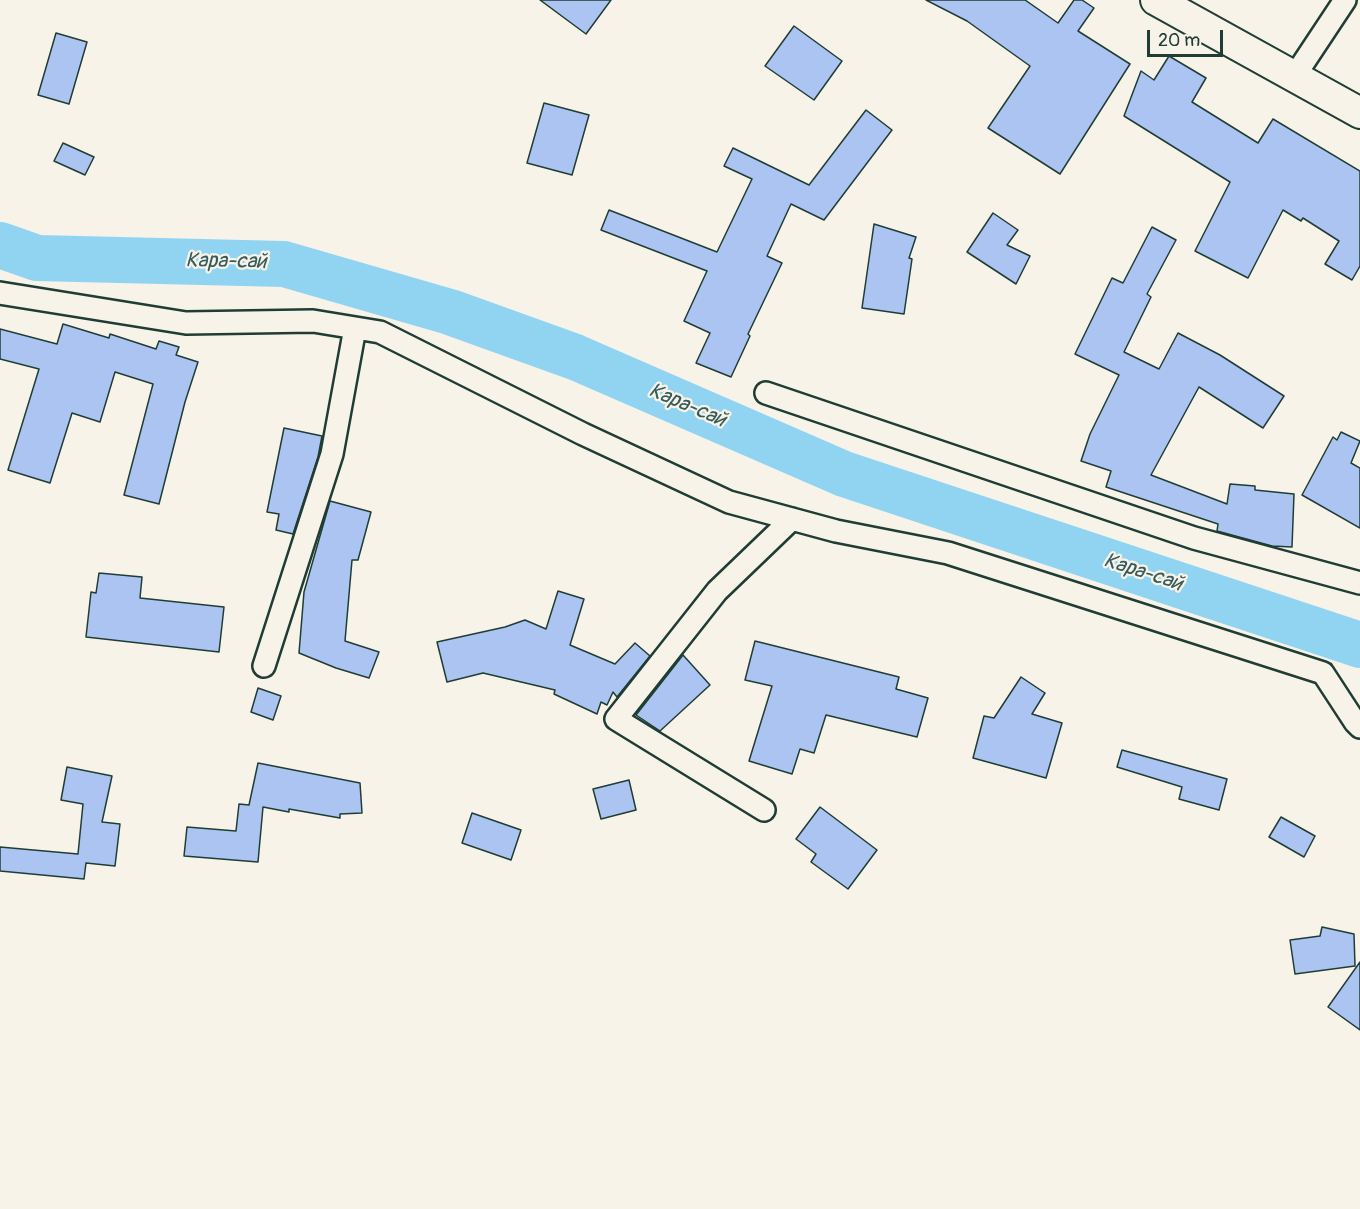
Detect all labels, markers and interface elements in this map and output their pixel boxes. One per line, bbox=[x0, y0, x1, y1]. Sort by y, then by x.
scale bar bbox=[1150, 18, 1226, 56]
text: 20 m bbox=[1158, 29, 1200, 52]
water label: Кара-сай bbox=[185, 249, 267, 275]
water label: Кара-сай bbox=[645, 379, 729, 433]
water label: Кара-сай bbox=[1101, 549, 1185, 597]

